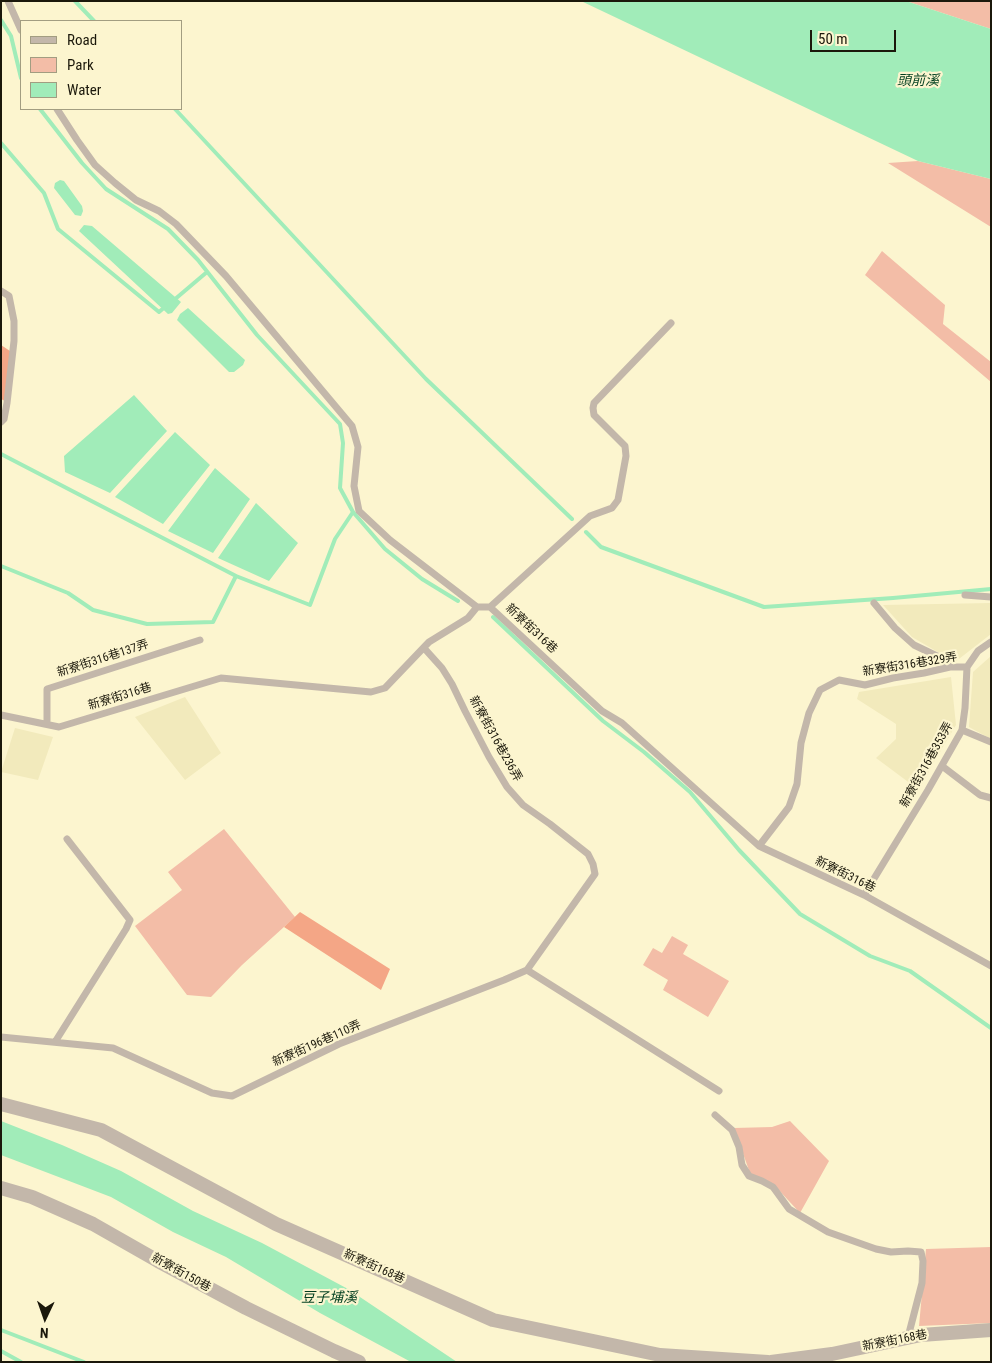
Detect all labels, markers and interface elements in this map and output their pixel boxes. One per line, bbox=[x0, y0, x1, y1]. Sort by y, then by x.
legend bbox=[20, 20, 182, 110]
scale bar bbox=[812, 20, 898, 52]
text: 50 m bbox=[818, 30, 848, 48]
text: Road bbox=[67, 31, 97, 49]
text: Park bbox=[67, 56, 94, 74]
water label: 頭前溪 bbox=[897, 73, 939, 89]
text: Water bbox=[67, 81, 101, 99]
street label: 新寮街316巷 bbox=[502, 601, 560, 657]
street label: 新寮街316巷137弄 bbox=[55, 637, 151, 681]
street label: 新寮街316巷329弄 bbox=[862, 650, 958, 680]
street label: 新寮街316巷 bbox=[86, 680, 154, 714]
street label: 新寮街316巷236弄 bbox=[466, 694, 524, 784]
street label: 新寮街316巷353弄 bbox=[898, 720, 956, 810]
street label: 新寮街316巷 bbox=[812, 854, 878, 896]
street label: 新寮街196巷110弄 bbox=[270, 1018, 364, 1070]
street label: 新寮街168巷 bbox=[341, 1247, 407, 1287]
street label: 新寮街150巷 bbox=[149, 1251, 213, 1295]
water label: 豆子埔溪 bbox=[301, 1290, 357, 1306]
north arrow bbox=[20, 1293, 70, 1343]
text: N bbox=[40, 1325, 49, 1341]
street label: 新寮街168巷 bbox=[861, 1328, 929, 1354]

